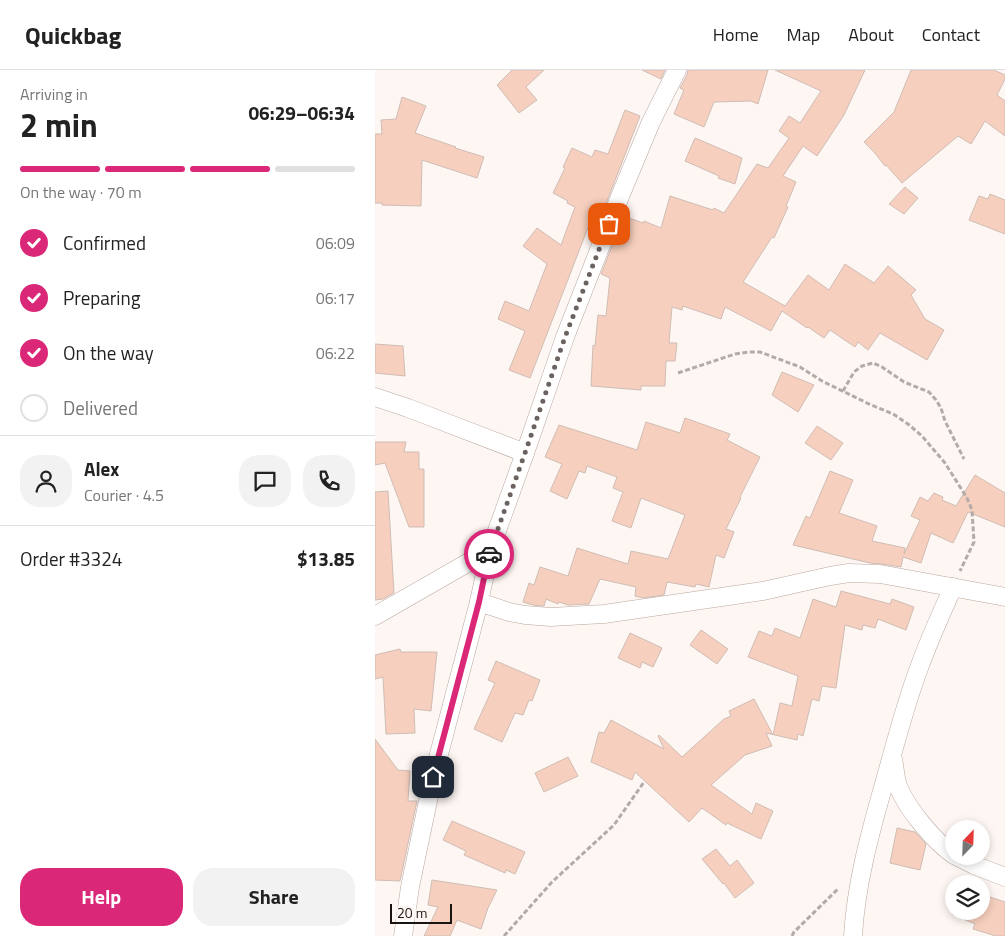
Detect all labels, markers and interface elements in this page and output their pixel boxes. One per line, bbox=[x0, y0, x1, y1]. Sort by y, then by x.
text: Quickbag bbox=[25, 17, 121, 53]
text: Home bbox=[713, 21, 759, 48]
text: Map bbox=[787, 21, 820, 48]
text: About bbox=[848, 21, 894, 48]
text: Contact bbox=[922, 21, 980, 48]
text: Arriving in bbox=[20, 82, 88, 106]
text: 06:29–06:34 bbox=[248, 98, 355, 127]
text: 2 min bbox=[20, 101, 98, 149]
text: On the way · 70 m bbox=[20, 180, 142, 204]
pin bbox=[588, 203, 630, 245]
icon: bag bbox=[595, 210, 623, 238]
text: Confirmed bbox=[63, 228, 146, 257]
icon: check bbox=[20, 229, 48, 257]
text: 06:09 bbox=[316, 231, 355, 255]
text: Preparing bbox=[63, 283, 140, 312]
icon: check bbox=[20, 284, 48, 312]
text: 06:17 bbox=[316, 286, 355, 310]
text: On the way bbox=[63, 338, 154, 367]
icon: check bbox=[20, 339, 48, 367]
text: 06:22 bbox=[316, 341, 355, 365]
text: Delivered bbox=[63, 393, 138, 422]
text: Alex bbox=[84, 454, 119, 483]
button: person bbox=[20, 455, 72, 507]
button: chat bbox=[239, 455, 291, 507]
button: phone bbox=[303, 455, 355, 507]
text: Courier · 4.5 bbox=[84, 483, 164, 507]
courier bbox=[464, 529, 514, 579]
icon: car bbox=[475, 540, 503, 568]
text: Order #3324 bbox=[20, 544, 122, 573]
text: $13.85 bbox=[297, 544, 355, 573]
pin bbox=[412, 756, 454, 798]
icon: home bbox=[419, 763, 447, 791]
north arrow bbox=[945, 820, 990, 865]
map controls bbox=[945, 820, 990, 920]
button: Help bbox=[20, 868, 183, 926]
button: Share bbox=[193, 868, 355, 926]
button: layers bbox=[945, 875, 990, 920]
scale bar bbox=[390, 901, 453, 924]
text: 20 m bbox=[397, 902, 427, 923]

